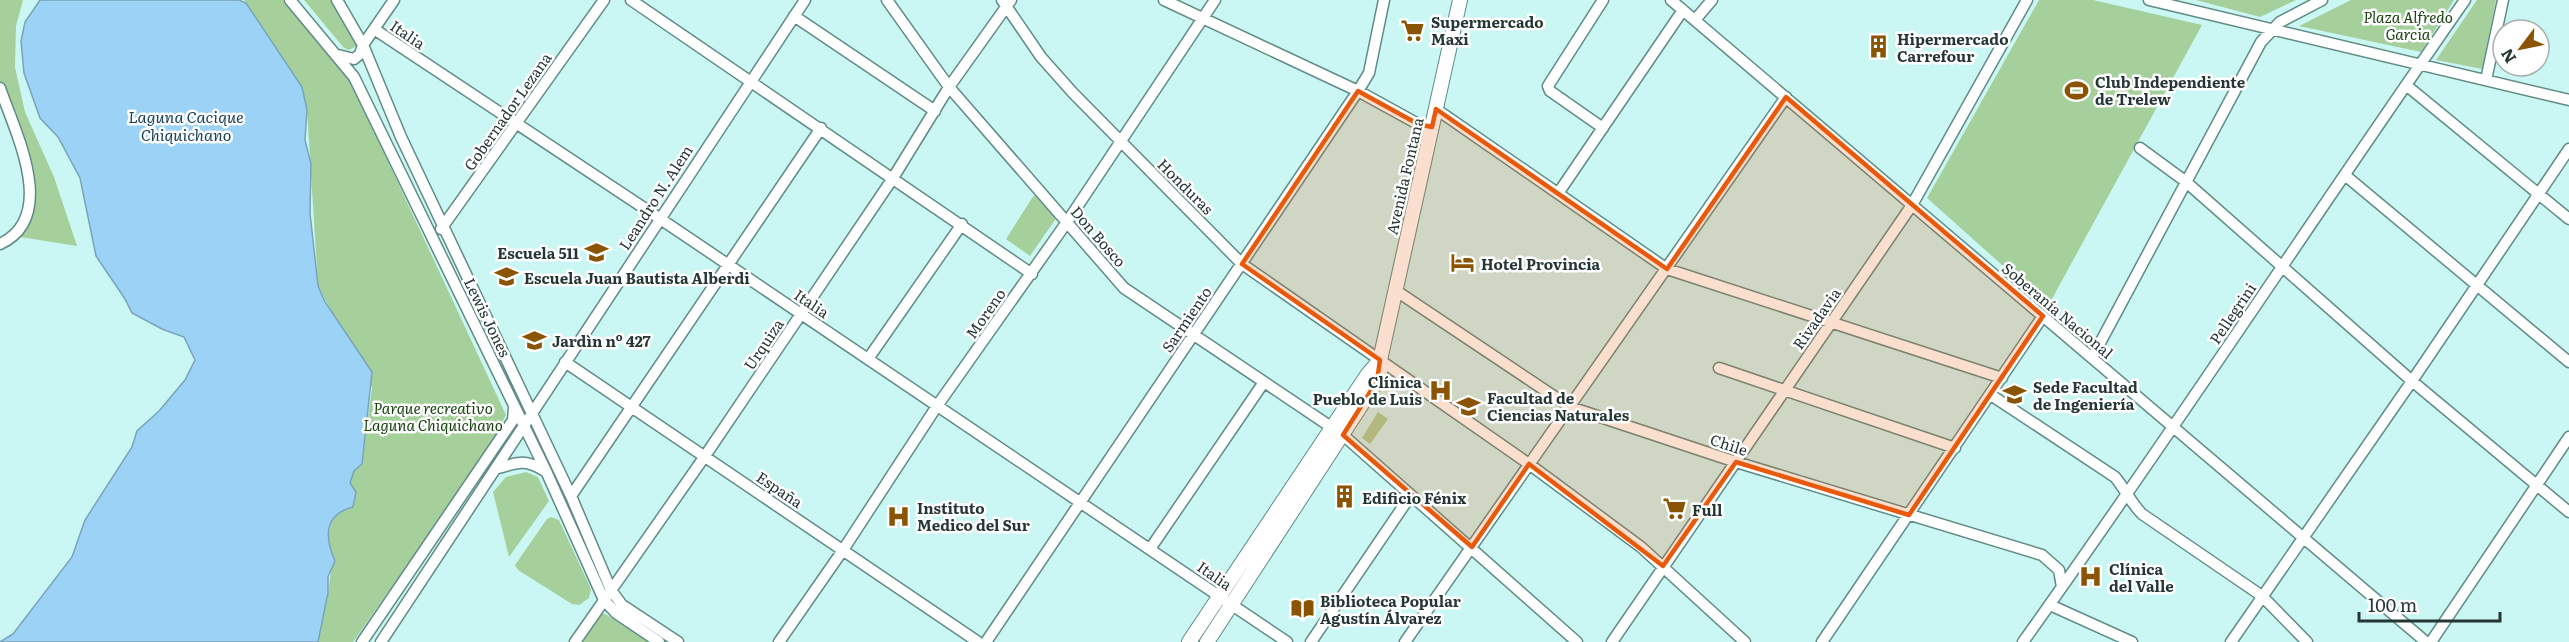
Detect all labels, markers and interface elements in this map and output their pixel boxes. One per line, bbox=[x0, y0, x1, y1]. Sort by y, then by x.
park label: Plaza Alfredo Garcia bbox=[2363, 5, 2453, 45]
place label: Supermercado Maxi bbox=[1431, 10, 1544, 50]
street label: Italia bbox=[386, 14, 431, 55]
supermarket icon: Supermercado Maxi bbox=[1400, 17, 1426, 43]
north arrow bbox=[2491, 18, 2551, 78]
place label: Hipermercado Carrefour bbox=[1897, 27, 2009, 67]
building icon: Hipermercado Carrefour bbox=[1866, 34, 1892, 60]
text: N bbox=[2494, 44, 2521, 69]
street label: Gobernador Lezana bbox=[458, 46, 557, 175]
place label: Club Independiente de Trelew bbox=[2095, 70, 2246, 110]
sports icon: Club Independiente de Trelew bbox=[2064, 77, 2090, 103]
water label: Laguna Cacique Chiquichano bbox=[128, 104, 244, 146]
street label: Avenida Fontana bbox=[1379, 114, 1429, 237]
street label: Leandro N. Alem bbox=[612, 140, 698, 254]
street label: Honduras bbox=[1153, 153, 1219, 219]
street label: Don Bosco bbox=[1066, 200, 1132, 272]
school or university icon: Escuela 511 bbox=[584, 239, 610, 265]
place label: Escuela 511 bbox=[497, 241, 579, 264]
hotel icon: Hotel Provincia bbox=[1450, 250, 1476, 276]
place label: Hotel Provincia bbox=[1481, 252, 1601, 275]
street label: Soberanía Nacional bbox=[1997, 257, 2119, 363]
school or university icon: Escuela Juan Bautista Alberdi bbox=[493, 264, 519, 290]
place label: Escuela Juan Bautista Alberdi bbox=[524, 266, 750, 289]
street label: Lewis Jones bbox=[459, 274, 517, 361]
street label: Pellegrini bbox=[2203, 278, 2261, 348]
street label: Sarmiento bbox=[1155, 281, 1217, 357]
street label: Rivadavia bbox=[1786, 282, 1846, 354]
street label: Italia bbox=[790, 283, 835, 324]
street label: Moreno bbox=[959, 283, 1011, 343]
street label: Urquiza bbox=[737, 313, 789, 374]
school or university icon: Jardìn nº 427 bbox=[521, 327, 547, 353]
place label: Jardìn nº 427 bbox=[552, 329, 652, 352]
place label: Clínica Pueblo de Luis bbox=[1313, 370, 1423, 410]
place label: Sede Facultad de Ingeniería bbox=[2033, 375, 2138, 415]
hospital icon: Clínica Pueblo de Luis bbox=[1427, 377, 1453, 403]
school or university icon: Sede Facultad de Ingeniería bbox=[2002, 382, 2028, 408]
place label: Facultad de Ciencias Naturales bbox=[1487, 386, 1630, 426]
school or university icon: Facultad de Ciencias Naturales bbox=[1456, 393, 1482, 419]
park label: Parque recreativo Laguna Chiquichano bbox=[363, 396, 503, 436]
street label: Chile bbox=[1707, 427, 1751, 461]
street label: España bbox=[752, 465, 809, 513]
building icon: Edificio Fénix bbox=[1331, 484, 1357, 510]
place label: Edificio Fénix bbox=[1362, 486, 1466, 509]
place label: Instituto Medico del Sur bbox=[917, 496, 1030, 536]
supermarket icon: Full bbox=[1661, 496, 1687, 522]
place label: Full bbox=[1692, 498, 1723, 521]
hospital icon: Instituto Medico del Sur bbox=[886, 503, 912, 529]
street label: Italia bbox=[1193, 555, 1238, 596]
place label: Clínica del Valle bbox=[2109, 557, 2174, 597]
hospital icon: Clínica del Valle bbox=[2078, 564, 2104, 590]
scale bar bbox=[2359, 585, 2500, 623]
place label: Biblioteca Popular Agustín Álvarez bbox=[1320, 589, 1461, 629]
text: 100 m bbox=[2368, 591, 2417, 618]
library icon: Biblioteca Popular Agustín Álvarez bbox=[1289, 596, 1315, 622]

